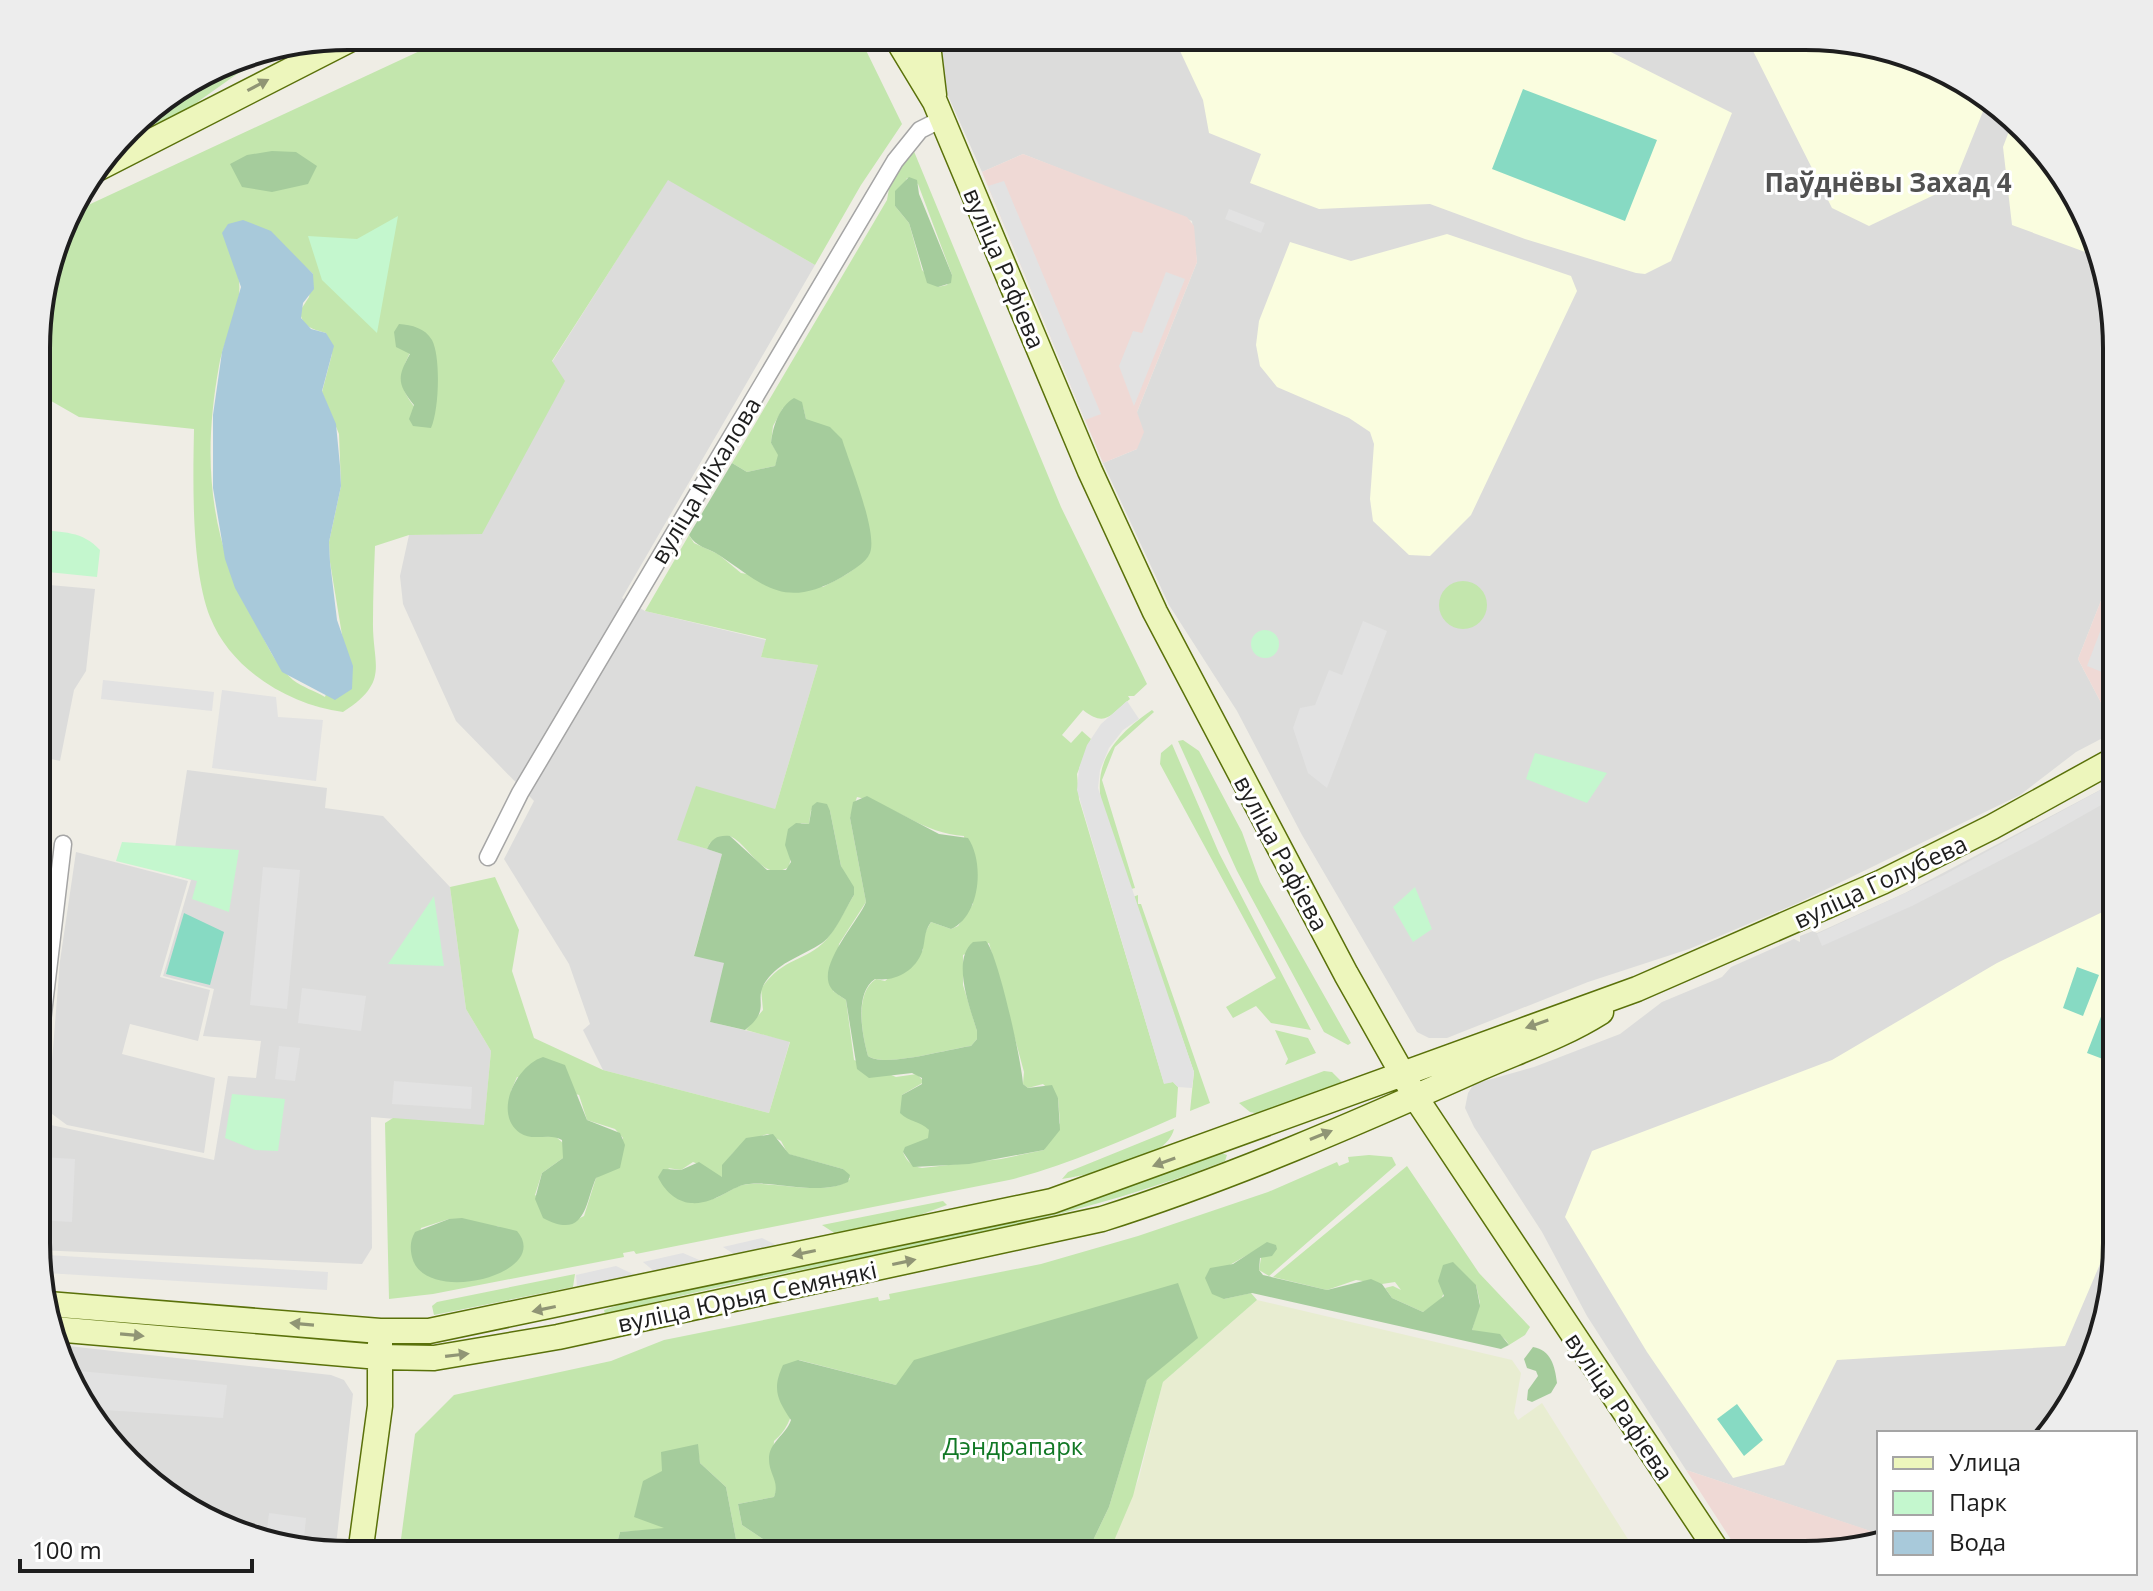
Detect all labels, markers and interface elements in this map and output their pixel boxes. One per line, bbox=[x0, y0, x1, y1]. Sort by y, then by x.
one-way arrow bbox=[247, 78, 270, 91]
district label: Паўднёвы Захад 4 bbox=[1764, 164, 2012, 200]
street label: вуліца Рафіева bbox=[956, 182, 1054, 354]
street label: вуліца Міхалова bbox=[642, 390, 768, 570]
street label: вуліца Рафіева bbox=[1227, 769, 1337, 937]
street label: вуліца Голубева bbox=[1788, 826, 1972, 936]
one-way arrow bbox=[1525, 1019, 1549, 1031]
one-way arrow bbox=[1309, 1129, 1333, 1142]
one-way arrow bbox=[1152, 1156, 1176, 1169]
one-way arrow bbox=[791, 1248, 816, 1260]
street label: вуліца Юрыя Семянякі bbox=[614, 1252, 880, 1340]
one-way arrow bbox=[891, 1256, 916, 1268]
one-way arrow bbox=[531, 1303, 556, 1316]
one-way arrow bbox=[289, 1317, 314, 1330]
street label: вуліца Рафіева bbox=[1558, 1326, 1682, 1486]
one-way arrow bbox=[120, 1329, 145, 1342]
one-way arrow bbox=[445, 1348, 470, 1361]
park label: Дэндрапарк bbox=[943, 1429, 1084, 1462]
legend bbox=[1877, 1431, 2137, 1575]
text: Улица bbox=[1949, 1445, 2021, 1478]
text: Парк bbox=[1949, 1485, 2007, 1518]
scale bar bbox=[20, 1523, 252, 1573]
text: Вода bbox=[1949, 1525, 2006, 1558]
text: 100 m bbox=[32, 1533, 102, 1566]

